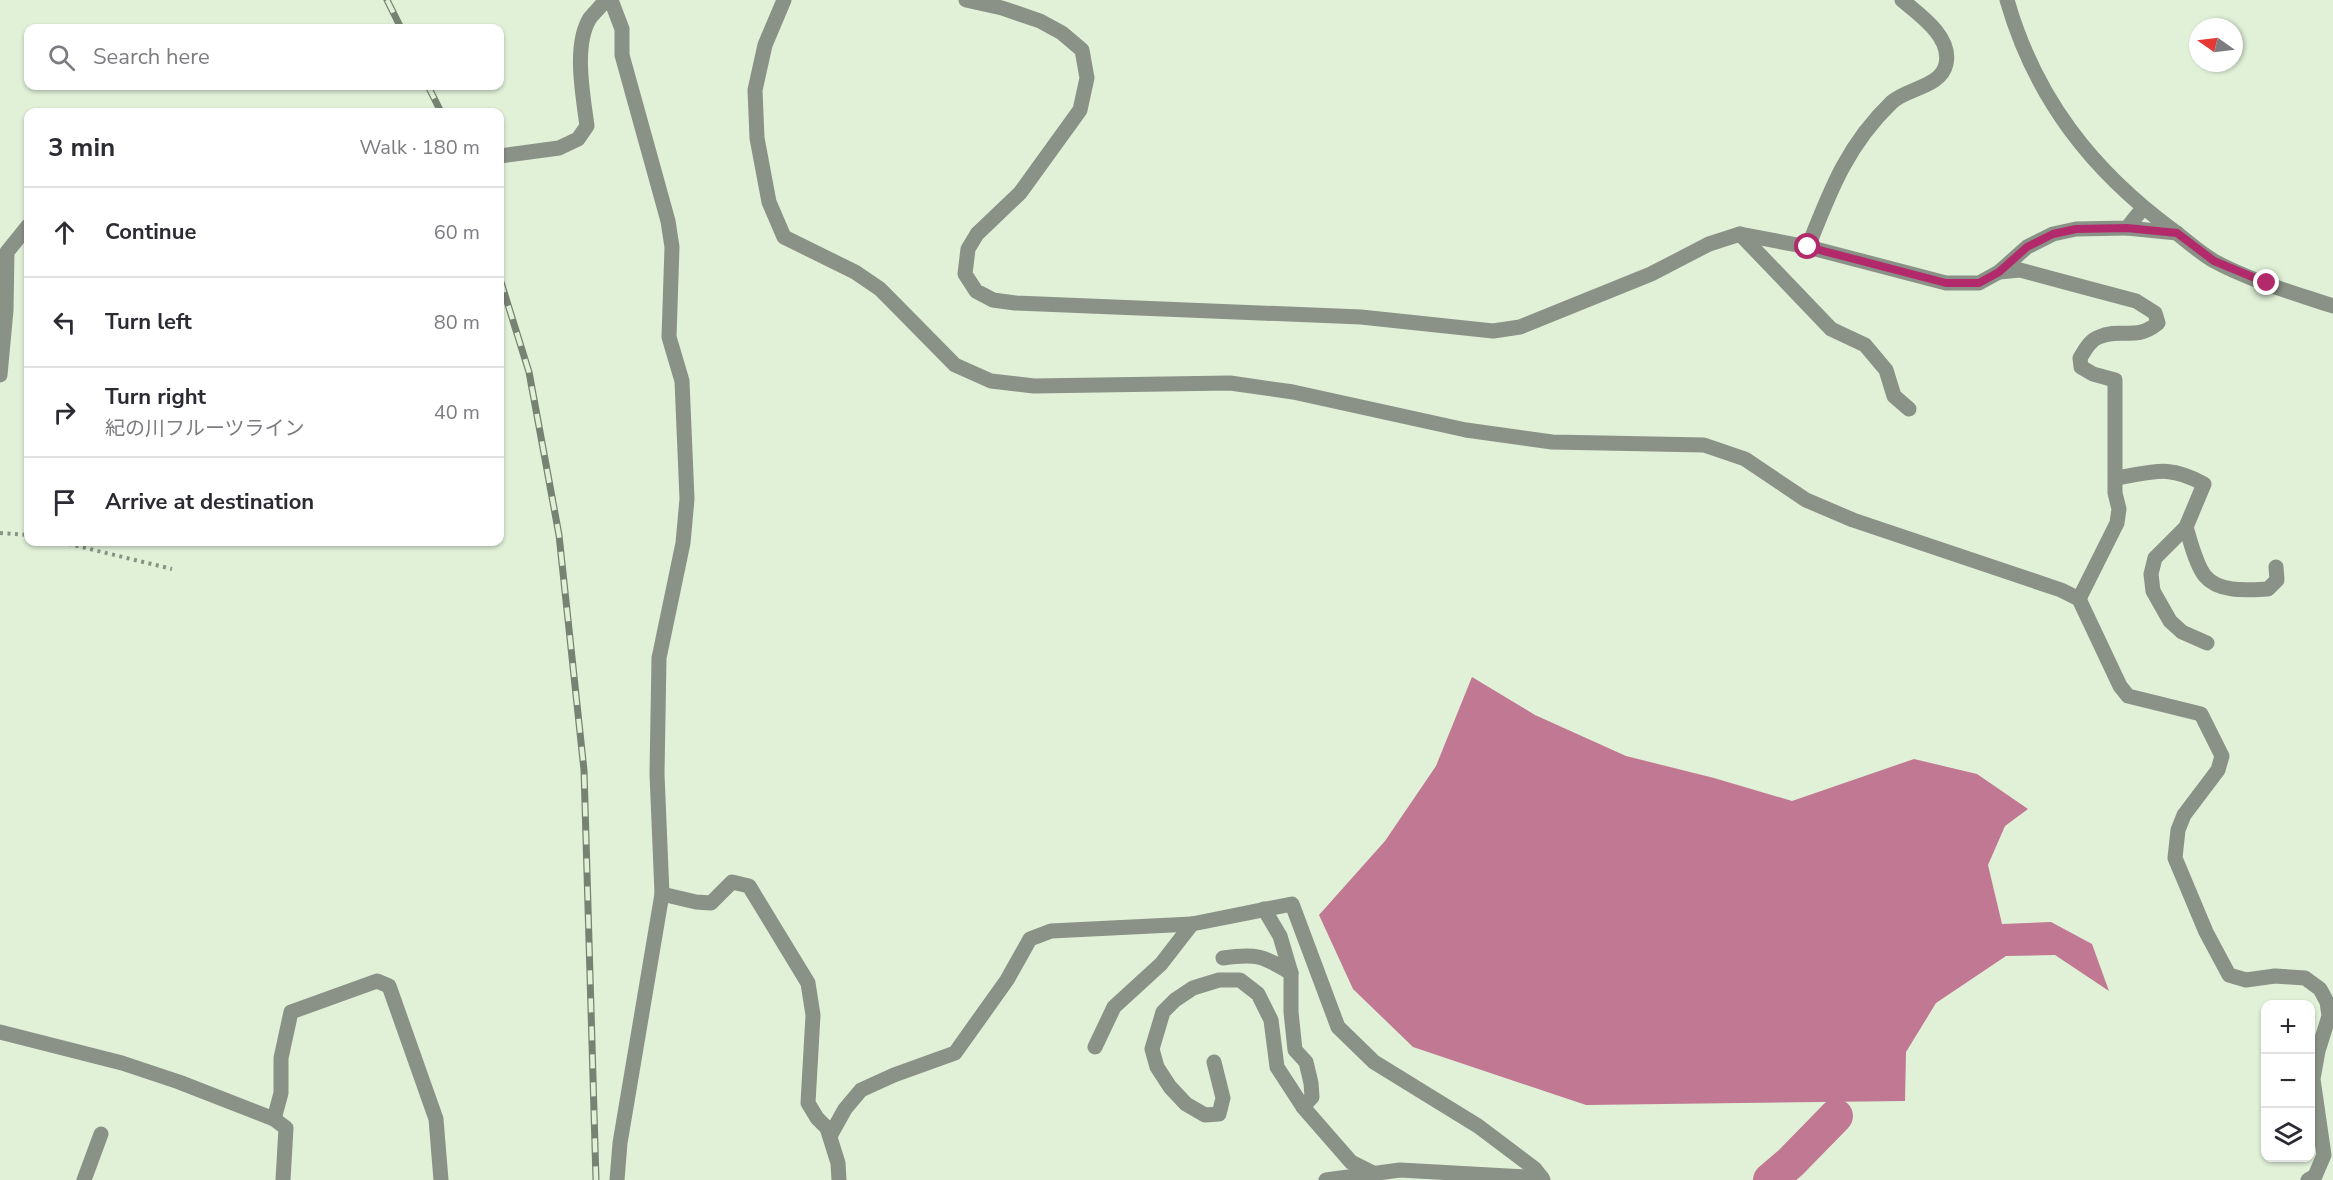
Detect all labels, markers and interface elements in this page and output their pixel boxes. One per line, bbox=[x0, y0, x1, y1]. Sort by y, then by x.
north arrow bbox=[2189, 18, 2243, 72]
search box bbox=[24, 24, 504, 90]
icon: search bbox=[45, 41, 78, 74]
text: Search here bbox=[93, 42, 210, 72]
text: 3 min bbox=[48, 130, 115, 165]
text: Walk · 180 m bbox=[360, 134, 480, 161]
icon: ahead bbox=[48, 216, 81, 249]
text: Continue bbox=[105, 217, 196, 247]
text: 60 m bbox=[434, 219, 480, 246]
route start bbox=[1794, 233, 1820, 259]
route end bbox=[2253, 269, 2279, 295]
icon: left bbox=[48, 306, 81, 339]
text: Turn left bbox=[105, 307, 192, 337]
text: 80 m bbox=[434, 309, 480, 336]
text: Turn right bbox=[105, 382, 206, 412]
icon: right bbox=[48, 396, 81, 429]
text: 40 m bbox=[434, 399, 480, 426]
text: 紀の川フルーツライン bbox=[105, 415, 305, 442]
icon: arrive bbox=[48, 486, 81, 519]
text: Arrive at destination bbox=[105, 487, 314, 517]
map controls bbox=[2261, 1000, 2315, 1162]
button: + bbox=[2261, 1000, 2315, 1054]
button: − bbox=[2261, 1054, 2315, 1108]
button: layers bbox=[2261, 1108, 2315, 1162]

